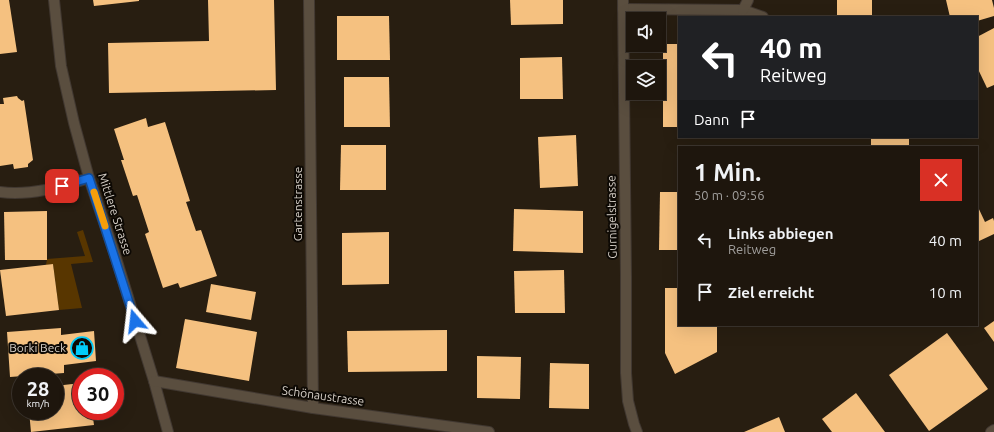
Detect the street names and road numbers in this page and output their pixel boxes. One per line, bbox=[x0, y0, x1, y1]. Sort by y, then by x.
street label: Gartenstrasse bbox=[291, 167, 304, 241]
street label: Mittlere Strasse bbox=[96, 171, 135, 256]
street label: Gurnigelstrasse bbox=[604, 175, 619, 259]
street label: Schönaustrasse bbox=[281, 383, 365, 408]

